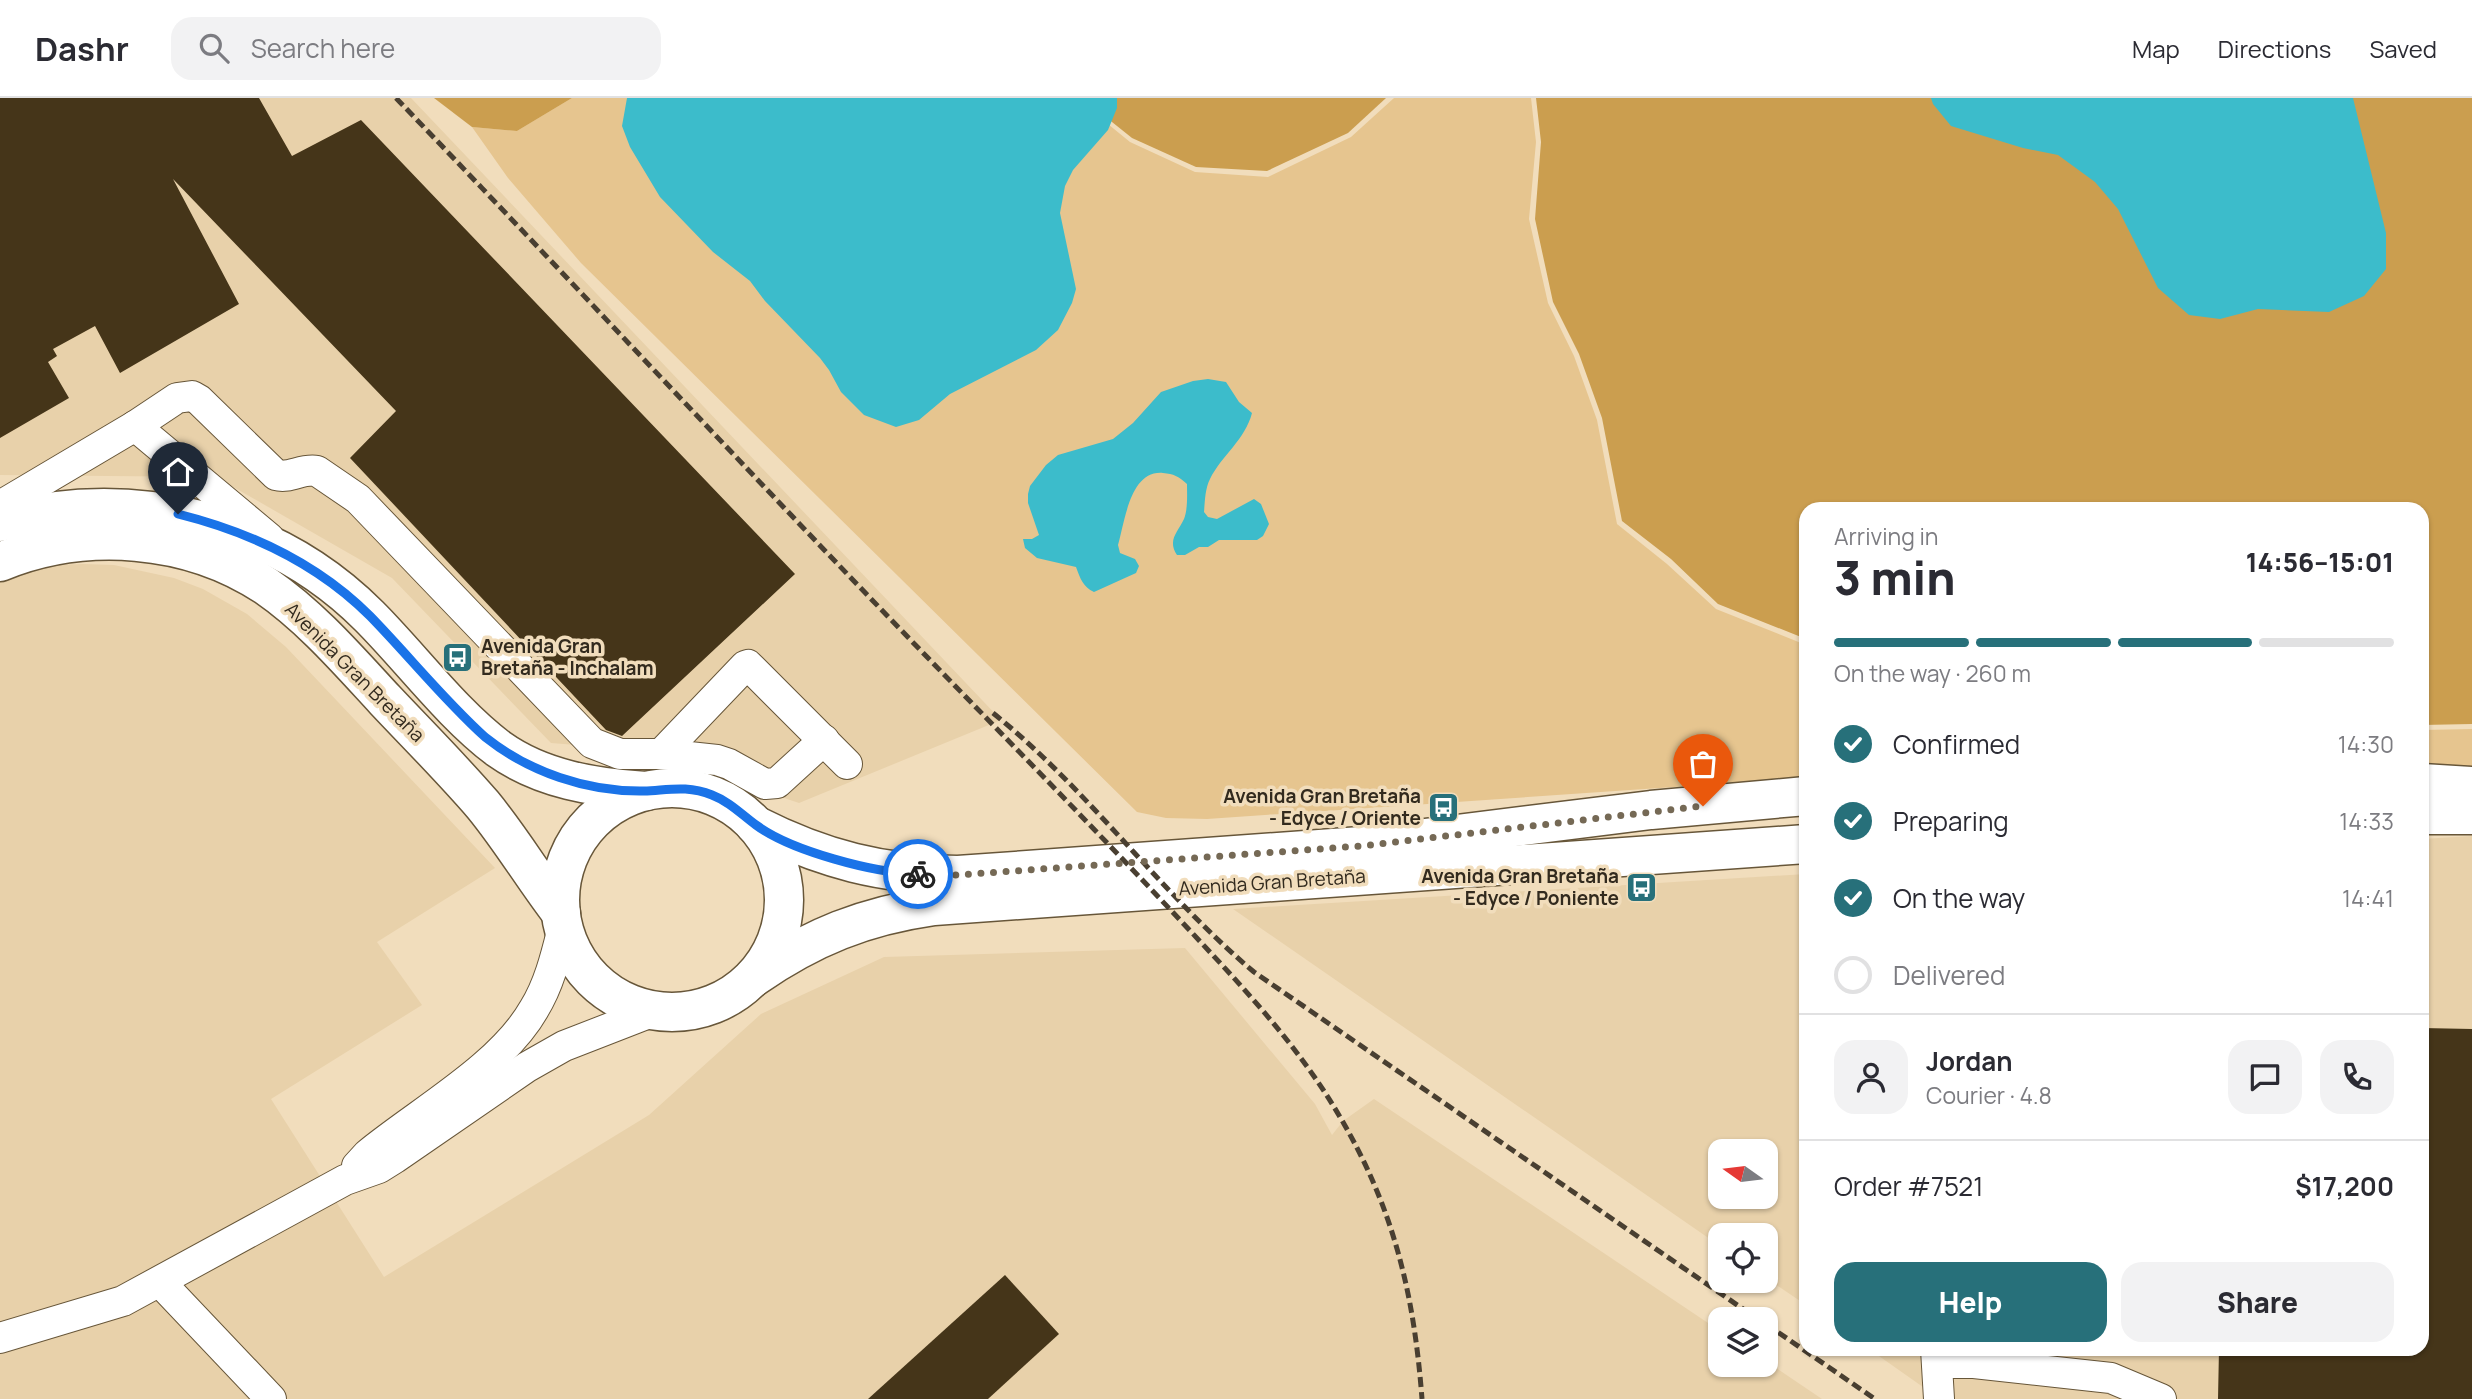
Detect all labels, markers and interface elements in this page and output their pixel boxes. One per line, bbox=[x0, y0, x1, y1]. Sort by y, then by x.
search box bbox=[171, 17, 661, 80]
text: Dashr bbox=[35, 26, 129, 71]
icon: search bbox=[195, 29, 233, 67]
text: Search here bbox=[251, 30, 395, 66]
text: Map bbox=[2132, 32, 2180, 65]
text: Directions bbox=[2218, 32, 2331, 65]
text: Saved bbox=[2369, 32, 2437, 65]
pin bbox=[148, 442, 208, 514]
icon: home bbox=[159, 453, 197, 491]
text: Arriving in bbox=[1834, 520, 1939, 552]
text: 14:56–15:01 bbox=[2246, 544, 2394, 580]
text: 3 min bbox=[1834, 546, 1955, 609]
street label: Avenida Gran Bretaña bbox=[279, 596, 431, 748]
place label: Avenida Gran Bretaña - Inchalam bbox=[481, 633, 654, 681]
bus stop icon: Avenida Gran Bretaña - Inchalam bbox=[441, 640, 475, 674]
text: On the way · 260 m bbox=[1834, 657, 2031, 689]
icon: check bbox=[1834, 725, 1872, 763]
text: Confirmed bbox=[1893, 726, 2020, 762]
text: 14:30 bbox=[2338, 728, 2394, 760]
pin bbox=[1673, 734, 1733, 806]
icon: bag bbox=[1684, 745, 1722, 783]
place label: Avenida Gran Bretaña - Edyce / Oriente bbox=[1223, 783, 1421, 831]
bus stop icon: Avenida Gran Bretaña - Edyce / Oriente bbox=[1427, 790, 1461, 824]
icon: check bbox=[1834, 802, 1872, 840]
text: Preparing bbox=[1893, 803, 2009, 839]
text: 14:33 bbox=[2339, 805, 2394, 837]
courier bbox=[883, 839, 953, 909]
icon: bike bbox=[899, 855, 937, 893]
street label: Avenida Gran Bretaña bbox=[1178, 862, 1366, 902]
place label: Avenida Gran Bretaña - Edyce / Poniente bbox=[1421, 863, 1619, 911]
bus stop icon: Avenida Gran Bretaña - Edyce / Poniente bbox=[1625, 870, 1659, 904]
icon: check bbox=[1834, 879, 1872, 917]
text: On the way bbox=[1893, 880, 2025, 916]
text: 14:41 bbox=[2342, 882, 2394, 914]
text: Delivered bbox=[1893, 957, 2005, 993]
button: person bbox=[1834, 1040, 1908, 1114]
button: chat bbox=[2228, 1040, 2302, 1114]
button: phone bbox=[2320, 1040, 2394, 1114]
text: Jordan bbox=[1926, 1043, 2012, 1079]
text: Courier · 4.8 bbox=[1926, 1079, 2052, 1111]
north arrow bbox=[1708, 1139, 1778, 1209]
map controls bbox=[1708, 1139, 1778, 1377]
text: Order #7521 bbox=[1834, 1168, 1983, 1204]
text: $17,200 bbox=[2295, 1168, 2394, 1204]
button: locate bbox=[1708, 1223, 1778, 1293]
button: Help bbox=[1834, 1262, 2107, 1342]
button: Share bbox=[2121, 1262, 2394, 1342]
button: layers bbox=[1708, 1307, 1778, 1377]

